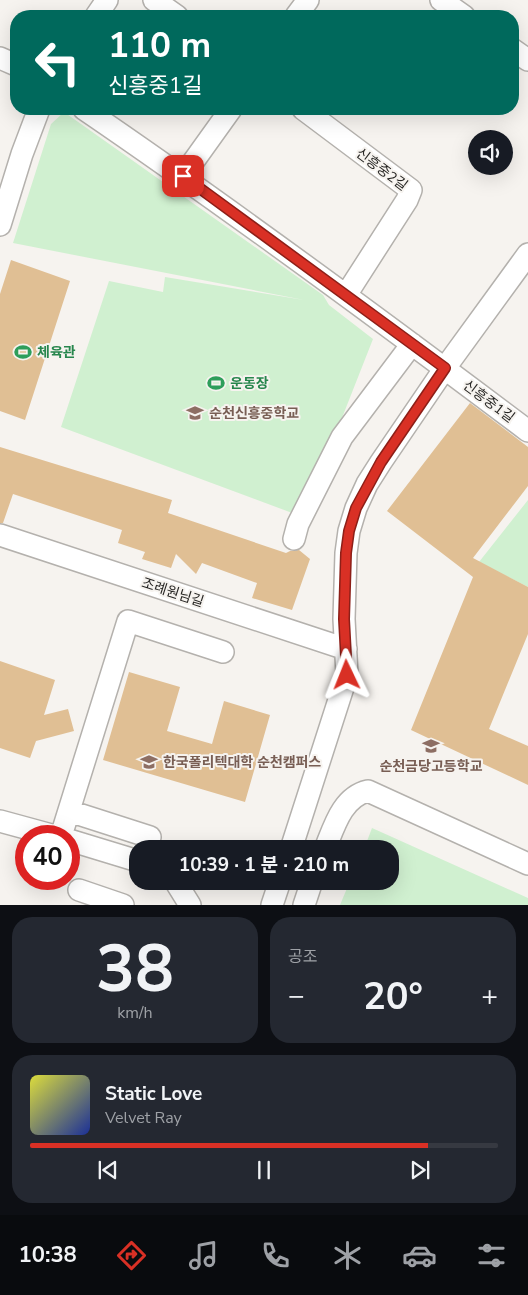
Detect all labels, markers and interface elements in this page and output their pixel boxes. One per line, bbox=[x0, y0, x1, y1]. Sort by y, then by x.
text: 110 m bbox=[108, 22, 211, 69]
icon: left bbox=[25, 30, 90, 95]
text: 신흥중1길 bbox=[108, 71, 202, 101]
map controls bbox=[468, 130, 513, 175]
button: sound bbox=[468, 130, 513, 175]
street label: 신흥중2길 bbox=[352, 144, 411, 195]
pin bbox=[162, 155, 204, 197]
icon: arrive bbox=[169, 162, 197, 190]
sports icon: 체육관 bbox=[13, 342, 33, 362]
place label: 체육관 bbox=[37, 343, 76, 362]
sports icon: 운동장 bbox=[206, 373, 226, 393]
place label: 운동장 bbox=[230, 374, 269, 393]
street label: 신흥중1길 bbox=[459, 376, 518, 427]
school or university icon: 순천신흥중학교 bbox=[185, 403, 205, 423]
place label: 순천신흥중학교 bbox=[209, 404, 299, 423]
street label: 조례원님길 bbox=[139, 573, 206, 611]
position arrow bbox=[320, 648, 372, 700]
school or university icon: 순천금당고등학교 bbox=[421, 736, 441, 756]
school or university icon: 한국폴리텍대학 순천캠퍼스 bbox=[139, 752, 159, 772]
place label: 한국폴리텍대학 순천캠퍼스 bbox=[163, 753, 321, 772]
place label: 순천금당고등학교 bbox=[379, 757, 483, 776]
speed limit sign: 40 bbox=[15, 825, 80, 890]
text: 10:39 · 1 분 · 210 m bbox=[179, 852, 349, 878]
text: 38 bbox=[96, 925, 174, 1014]
text: 공조 bbox=[288, 946, 317, 968]
text: 20° bbox=[363, 971, 423, 1022]
text: − bbox=[288, 977, 305, 1015]
text: + bbox=[481, 977, 498, 1015]
text: km/h bbox=[117, 1002, 153, 1024]
text: Static Love bbox=[105, 1081, 202, 1107]
text: Velvet Ray bbox=[105, 1107, 182, 1129]
icon: previous bbox=[94, 1156, 122, 1184]
icon: pause bbox=[250, 1156, 278, 1184]
icon: next bbox=[406, 1156, 434, 1184]
icon: directions bbox=[114, 1238, 149, 1273]
icon: music bbox=[186, 1238, 221, 1273]
icon: phone bbox=[258, 1238, 293, 1273]
icon: climate bbox=[330, 1238, 365, 1273]
icon: car bbox=[402, 1238, 437, 1273]
icon: filters bbox=[474, 1238, 509, 1273]
text: 10:38 bbox=[19, 1240, 77, 1270]

